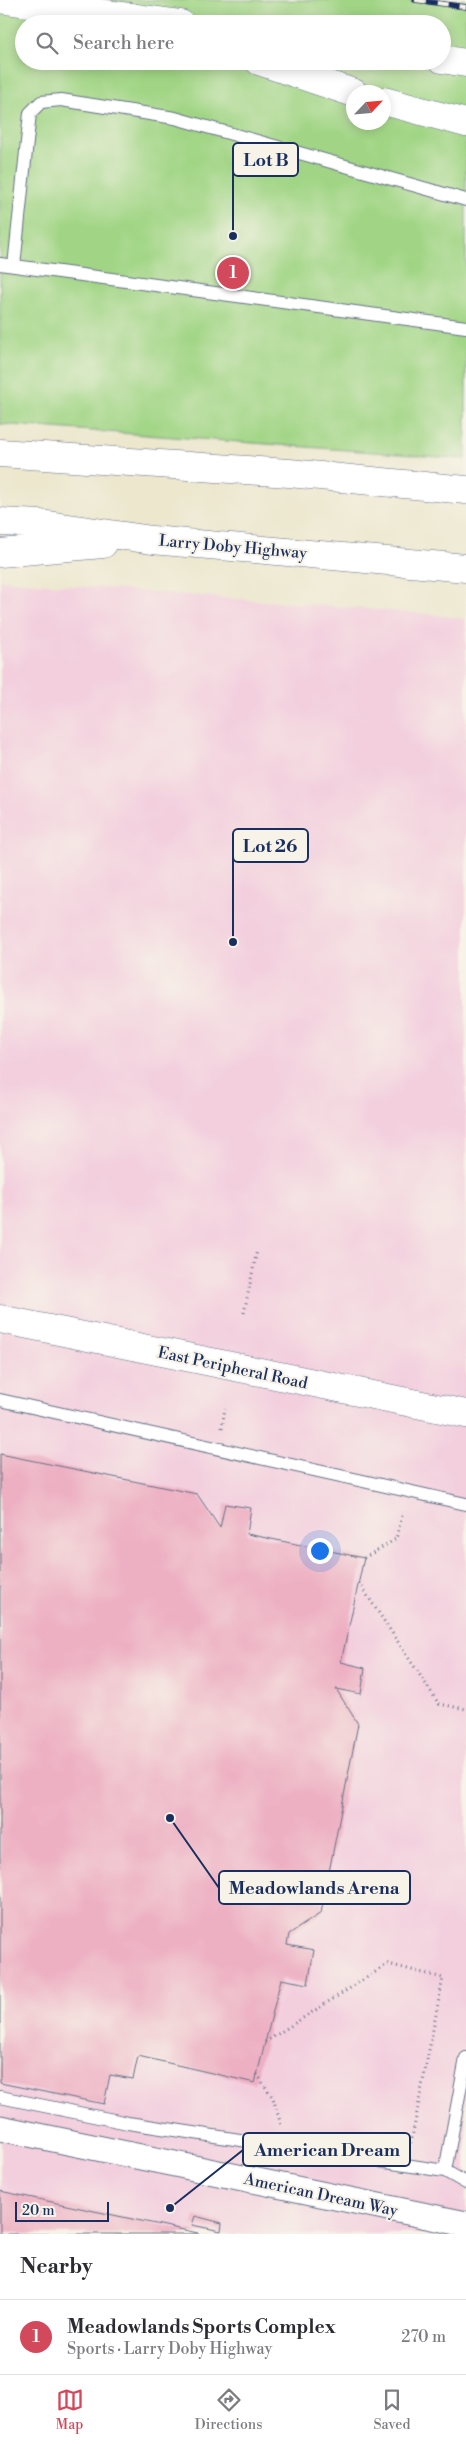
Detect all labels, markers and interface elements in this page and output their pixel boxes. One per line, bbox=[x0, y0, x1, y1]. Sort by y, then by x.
search box bbox=[15, 15, 451, 70]
icon: search bbox=[33, 29, 61, 57]
text: Search here bbox=[73, 31, 174, 55]
north arrow bbox=[346, 85, 391, 130]
callout: Lot B bbox=[233, 143, 298, 176]
text: Lot B bbox=[243, 149, 289, 172]
pin: 1 bbox=[217, 254, 249, 292]
street label: Larry Doby Highway bbox=[158, 531, 308, 563]
callout: Lot 26 bbox=[233, 829, 308, 862]
text: Lot 26 bbox=[243, 835, 297, 858]
street label: East Peripheral Road bbox=[156, 1342, 310, 1394]
your location bbox=[307, 1538, 333, 1564]
callout: Meadowlands Arena bbox=[219, 1871, 410, 1904]
text: Meadowlands Arena bbox=[228, 1877, 400, 1900]
callout: American Dream bbox=[243, 2133, 410, 2166]
text: American Dream bbox=[253, 2139, 401, 2162]
street label: American Dream Way bbox=[241, 2169, 400, 2221]
scale bar bbox=[15, 2199, 109, 2222]
text: 20 m bbox=[22, 2202, 54, 2220]
text: Nearby bbox=[20, 2254, 93, 2280]
text: Meadowlands Sports Complex bbox=[67, 2315, 336, 2339]
text: 1 bbox=[32, 2327, 40, 2347]
text: 270 m bbox=[401, 2327, 446, 2347]
text: Sports · Larry Doby Highway bbox=[67, 2339, 272, 2359]
tab: Map bbox=[56, 2386, 84, 2434]
tab: Directions bbox=[195, 2386, 262, 2434]
tab: Saved bbox=[374, 2386, 410, 2434]

